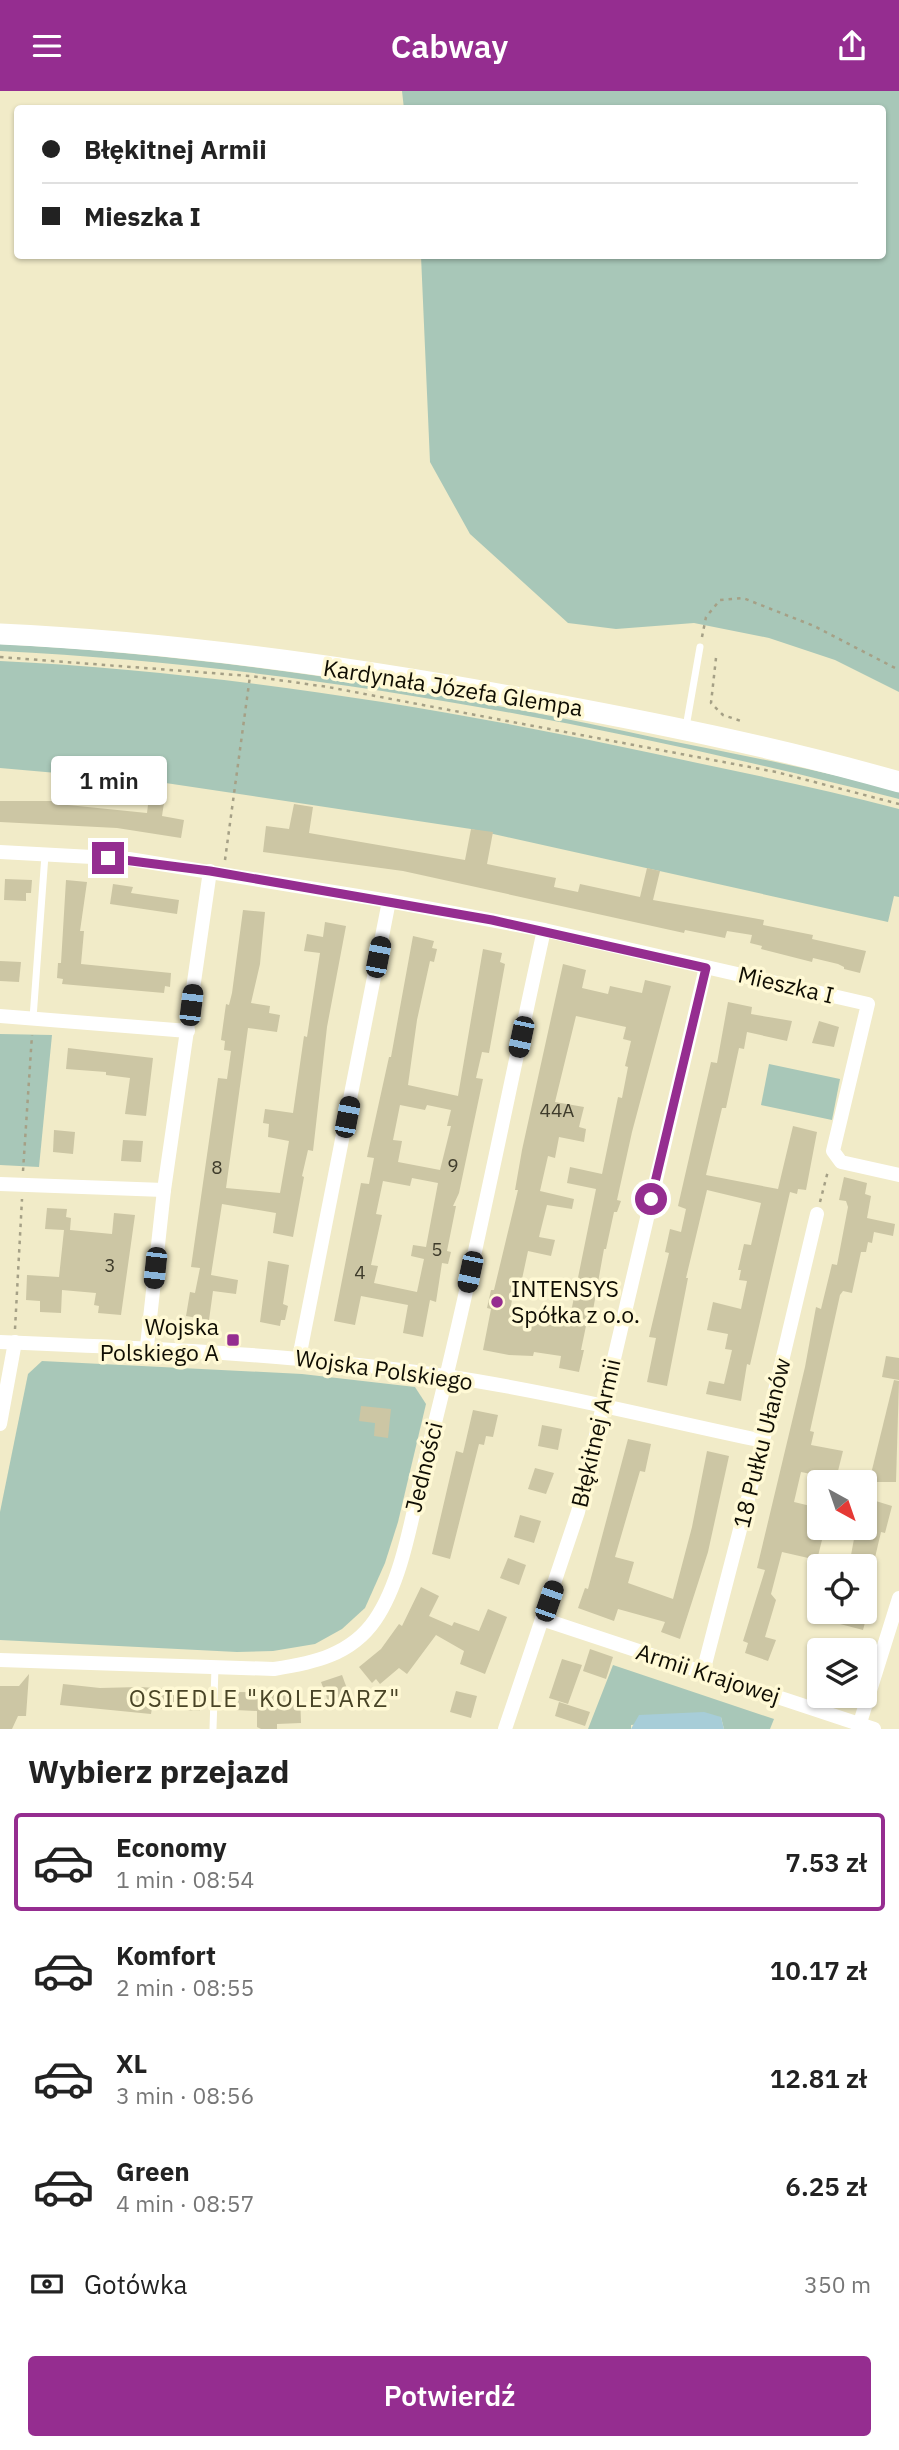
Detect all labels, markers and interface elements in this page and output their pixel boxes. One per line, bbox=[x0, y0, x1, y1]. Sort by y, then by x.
text: Cabway bbox=[391, 25, 508, 67]
icon: menu bbox=[28, 27, 66, 65]
icon: share bbox=[833, 27, 871, 65]
text: Błękitnej Armii bbox=[84, 132, 267, 166]
text: Mieszka I bbox=[84, 199, 201, 233]
street label: Kardynała Józefa Glempa bbox=[321, 652, 585, 722]
callout: 1 min bbox=[50, 757, 166, 805]
text: 1 min bbox=[79, 765, 139, 795]
route end bbox=[92, 842, 124, 874]
car bbox=[364, 934, 393, 980]
street label: Mieszka I bbox=[735, 958, 837, 1010]
car bbox=[179, 983, 204, 1027]
car bbox=[507, 1014, 536, 1060]
car bbox=[333, 1094, 362, 1140]
house number: 44A bbox=[540, 1098, 574, 1122]
house number: 9 bbox=[447, 1153, 459, 1177]
house number: 8 bbox=[211, 1155, 223, 1179]
route start bbox=[635, 1183, 667, 1215]
house number: 5 bbox=[431, 1237, 443, 1261]
car bbox=[143, 1246, 168, 1290]
car bbox=[456, 1249, 485, 1295]
house number: 3 bbox=[104, 1253, 116, 1277]
house number: 4 bbox=[354, 1260, 366, 1284]
place label: INTENSYS Spółka z o.o. bbox=[511, 1273, 640, 1329]
marker: INTENSYS Spółka z o.o. bbox=[489, 1294, 505, 1310]
place label: Wojska Polskiego A bbox=[100, 1311, 219, 1367]
marker: Wojska Polskiego A bbox=[225, 1332, 241, 1348]
street label: Wojska Polskiego bbox=[293, 1342, 475, 1396]
street label: 18 Pułku Ułanów bbox=[725, 1354, 797, 1531]
street label: Błękitnej Armii bbox=[563, 1356, 627, 1510]
street label: Jedności bbox=[397, 1418, 449, 1515]
north arrow bbox=[807, 1470, 877, 1540]
map controls bbox=[807, 1470, 877, 1708]
button: locate bbox=[807, 1554, 877, 1624]
car bbox=[533, 1578, 566, 1624]
street label: Armii Krajowej bbox=[633, 1636, 784, 1710]
button: layers bbox=[807, 1638, 877, 1708]
district label: OSIEDLE "KOLEJARZ" bbox=[129, 1682, 401, 1714]
text: Wybierz przejazd bbox=[28, 1750, 290, 1792]
text: Economy bbox=[116, 1830, 227, 1864]
icon: car bbox=[32, 1831, 95, 1894]
text: 7.53 zł bbox=[785, 1845, 867, 1879]
text: 1 min · 08:54 bbox=[116, 1864, 254, 1894]
text: Komfort bbox=[116, 1938, 216, 1972]
icon: car bbox=[32, 1939, 95, 2002]
text: 10.17 zł bbox=[770, 1953, 867, 1987]
text: 2 min · 08:55 bbox=[116, 1972, 254, 2002]
text: XL bbox=[116, 2046, 147, 2080]
icon: car bbox=[32, 2047, 95, 2110]
text: 12.81 zł bbox=[770, 2061, 867, 2095]
text: 3 min · 08:56 bbox=[116, 2080, 254, 2110]
text: Green bbox=[116, 2154, 190, 2188]
icon: car bbox=[32, 2155, 95, 2218]
text: 6.25 zł bbox=[785, 2169, 867, 2203]
text: 4 min · 08:57 bbox=[116, 2188, 254, 2218]
icon: cash bbox=[28, 2265, 66, 2303]
text: Gotówka bbox=[84, 2267, 188, 2301]
text: 350 m bbox=[804, 2269, 871, 2299]
button: Potwierdź bbox=[28, 2356, 871, 2436]

